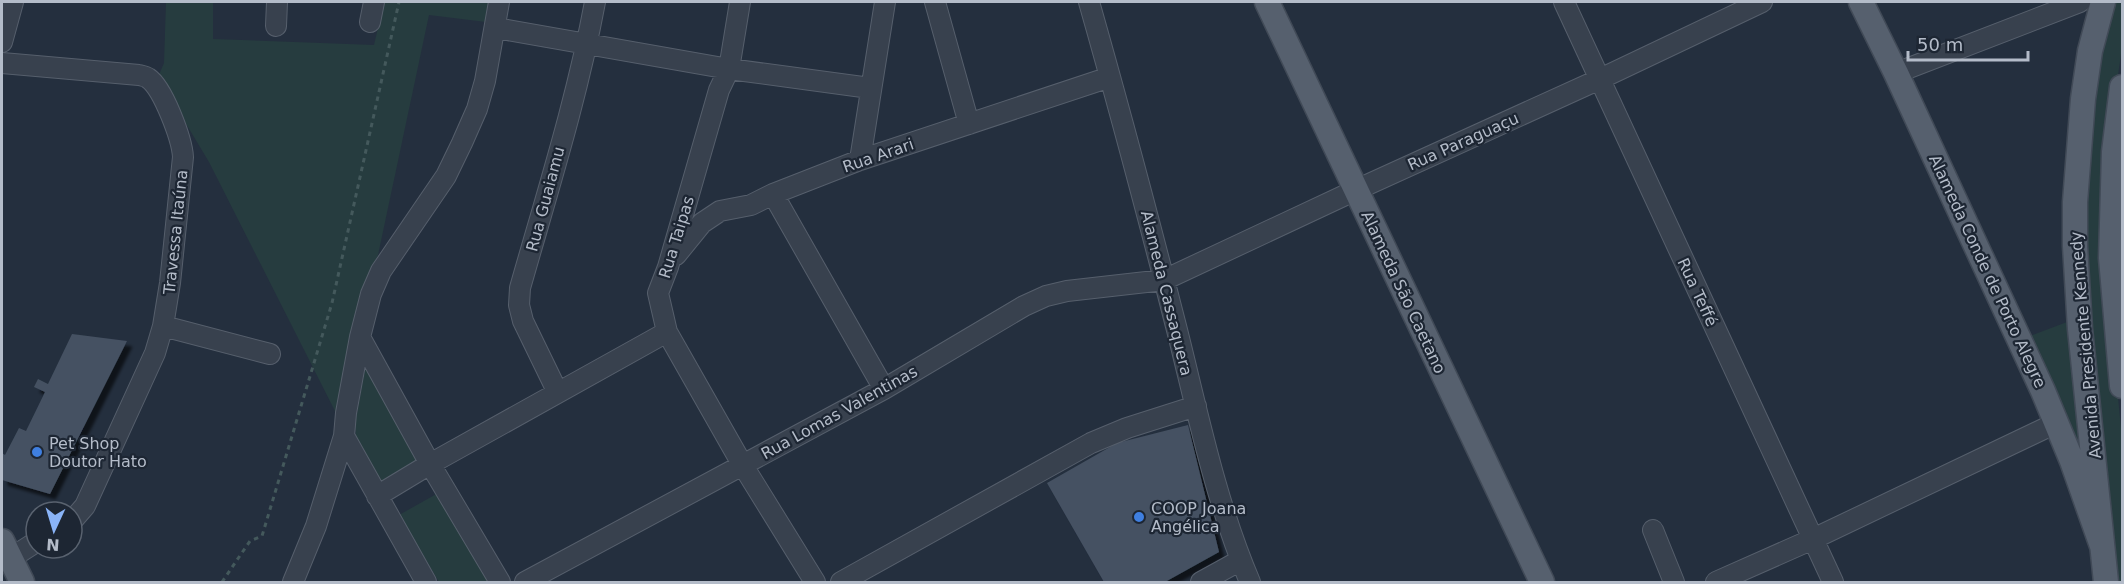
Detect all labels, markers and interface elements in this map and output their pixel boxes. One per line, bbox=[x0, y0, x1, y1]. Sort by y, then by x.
scale bar bbox=[1908, 24, 2028, 62]
text: 50 m bbox=[1917, 34, 1963, 55]
street label: Rua Paraguaçu bbox=[1405, 108, 1522, 174]
street label: Rua Arari bbox=[840, 134, 916, 176]
street label: Rua Guaiamu bbox=[522, 145, 569, 254]
street label: Alameda Conde de Porto Alegre bbox=[1925, 152, 2050, 391]
street label: Travessa Itaúna bbox=[159, 169, 192, 296]
street label: Rua Taipas bbox=[655, 194, 698, 281]
street label: Alameda São Caetano bbox=[1357, 208, 1450, 377]
street label: Alameda Cassaquera bbox=[1137, 209, 1196, 378]
street label: Avenida Presidente Kennedy bbox=[2066, 231, 2105, 459]
street label: Rua Teffé bbox=[1673, 255, 1722, 329]
street label: Rua Lomas Valentinas bbox=[758, 362, 921, 463]
place label: Pet Shop Doutor Hato bbox=[49, 434, 147, 471]
marker: Pet Shop Doutor Hato bbox=[30, 445, 44, 459]
place label: COOP Joana Angélica bbox=[1151, 499, 1246, 536]
north arrow bbox=[24, 500, 84, 560]
marker: COOP Joana Angélica bbox=[1132, 510, 1146, 524]
text: N bbox=[46, 535, 60, 554]

